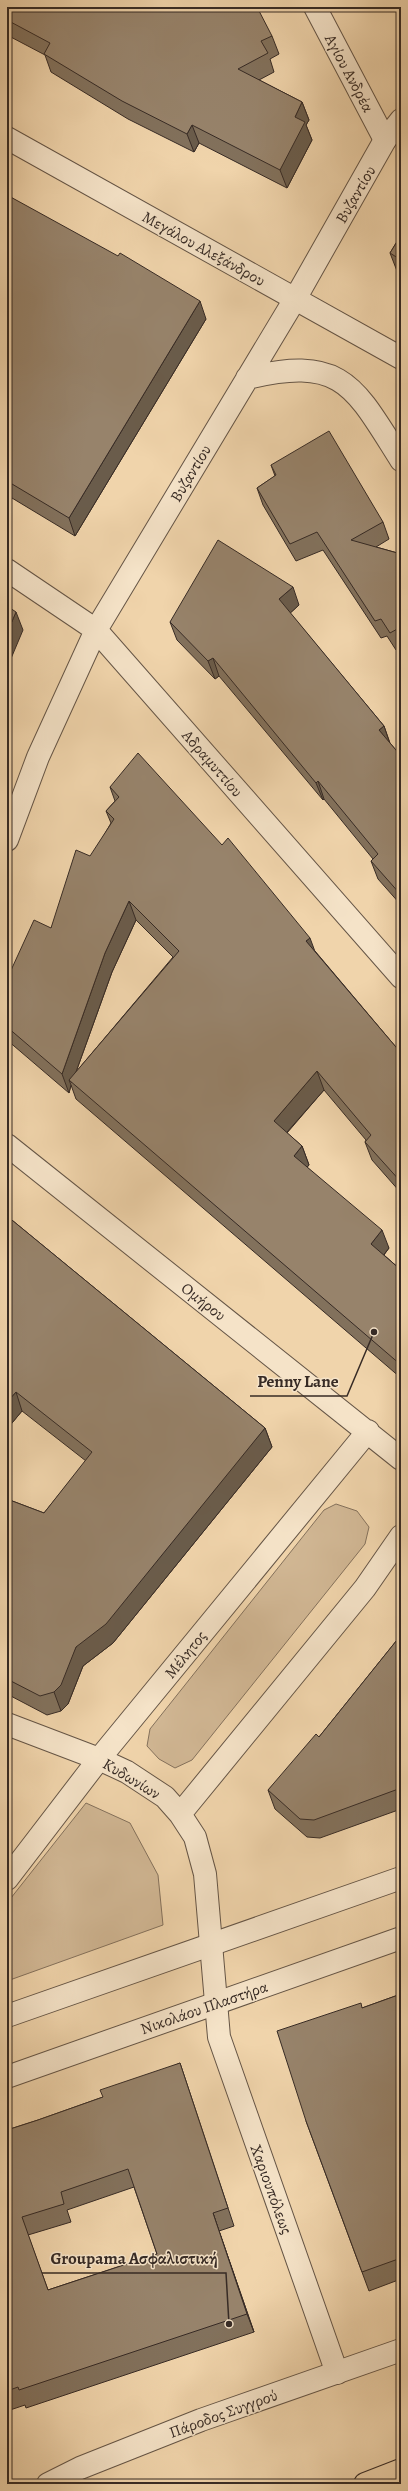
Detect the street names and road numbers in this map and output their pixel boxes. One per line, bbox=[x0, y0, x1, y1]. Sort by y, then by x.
street label: Αγίου Ανδρέα bbox=[319, 30, 379, 117]
street label: Βυζαντίου bbox=[330, 162, 381, 227]
street label: Μεγάλου Αλεξάνδρου bbox=[138, 206, 269, 292]
street label: Βυζαντίου bbox=[165, 441, 217, 506]
street label: Αδραμυττίου bbox=[176, 725, 248, 802]
street label: Ομήρου bbox=[176, 1277, 230, 1326]
street label: Μέλητος bbox=[160, 1626, 212, 1683]
street label: Κυδωνίων bbox=[99, 1753, 165, 1805]
street label: Νικολάου Πλαστήρα bbox=[138, 1976, 271, 2040]
street label: Χαριουπόλεως bbox=[245, 2141, 298, 2237]
street label: Πάροδος Συγγρού bbox=[166, 2384, 281, 2444]

